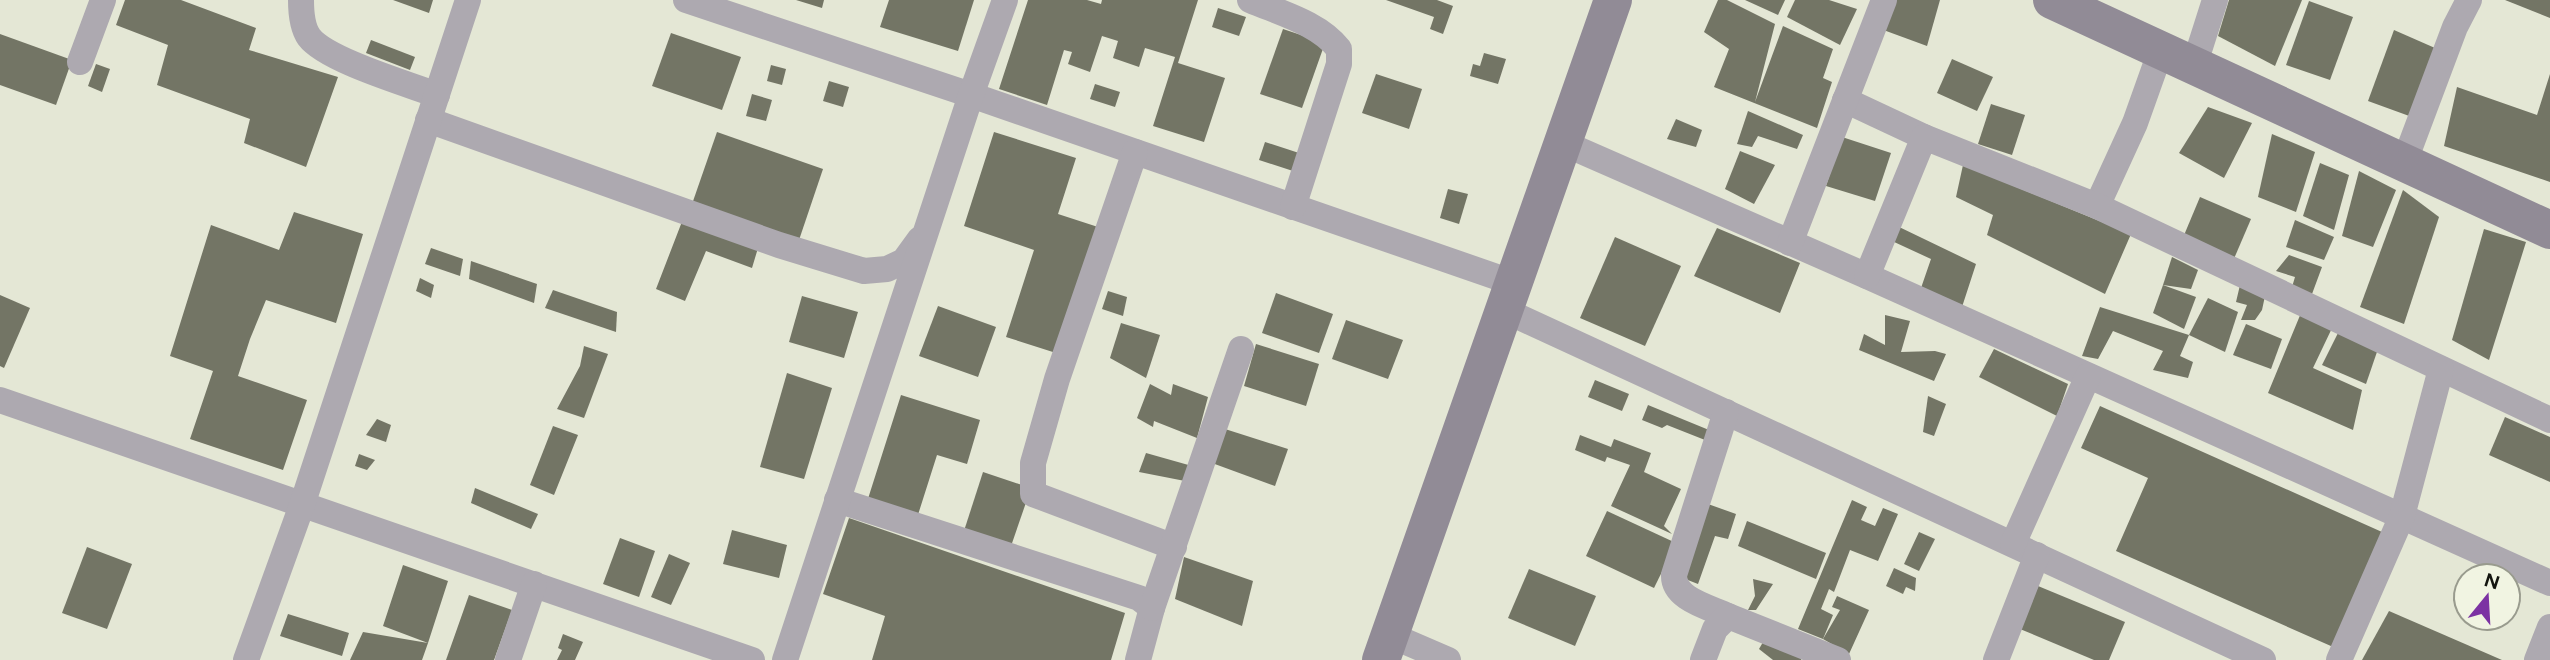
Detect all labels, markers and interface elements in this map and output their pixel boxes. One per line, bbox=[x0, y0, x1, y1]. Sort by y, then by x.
north arrow bbox=[2452, 562, 2522, 632]
text: N bbox=[2482, 568, 2503, 595]

